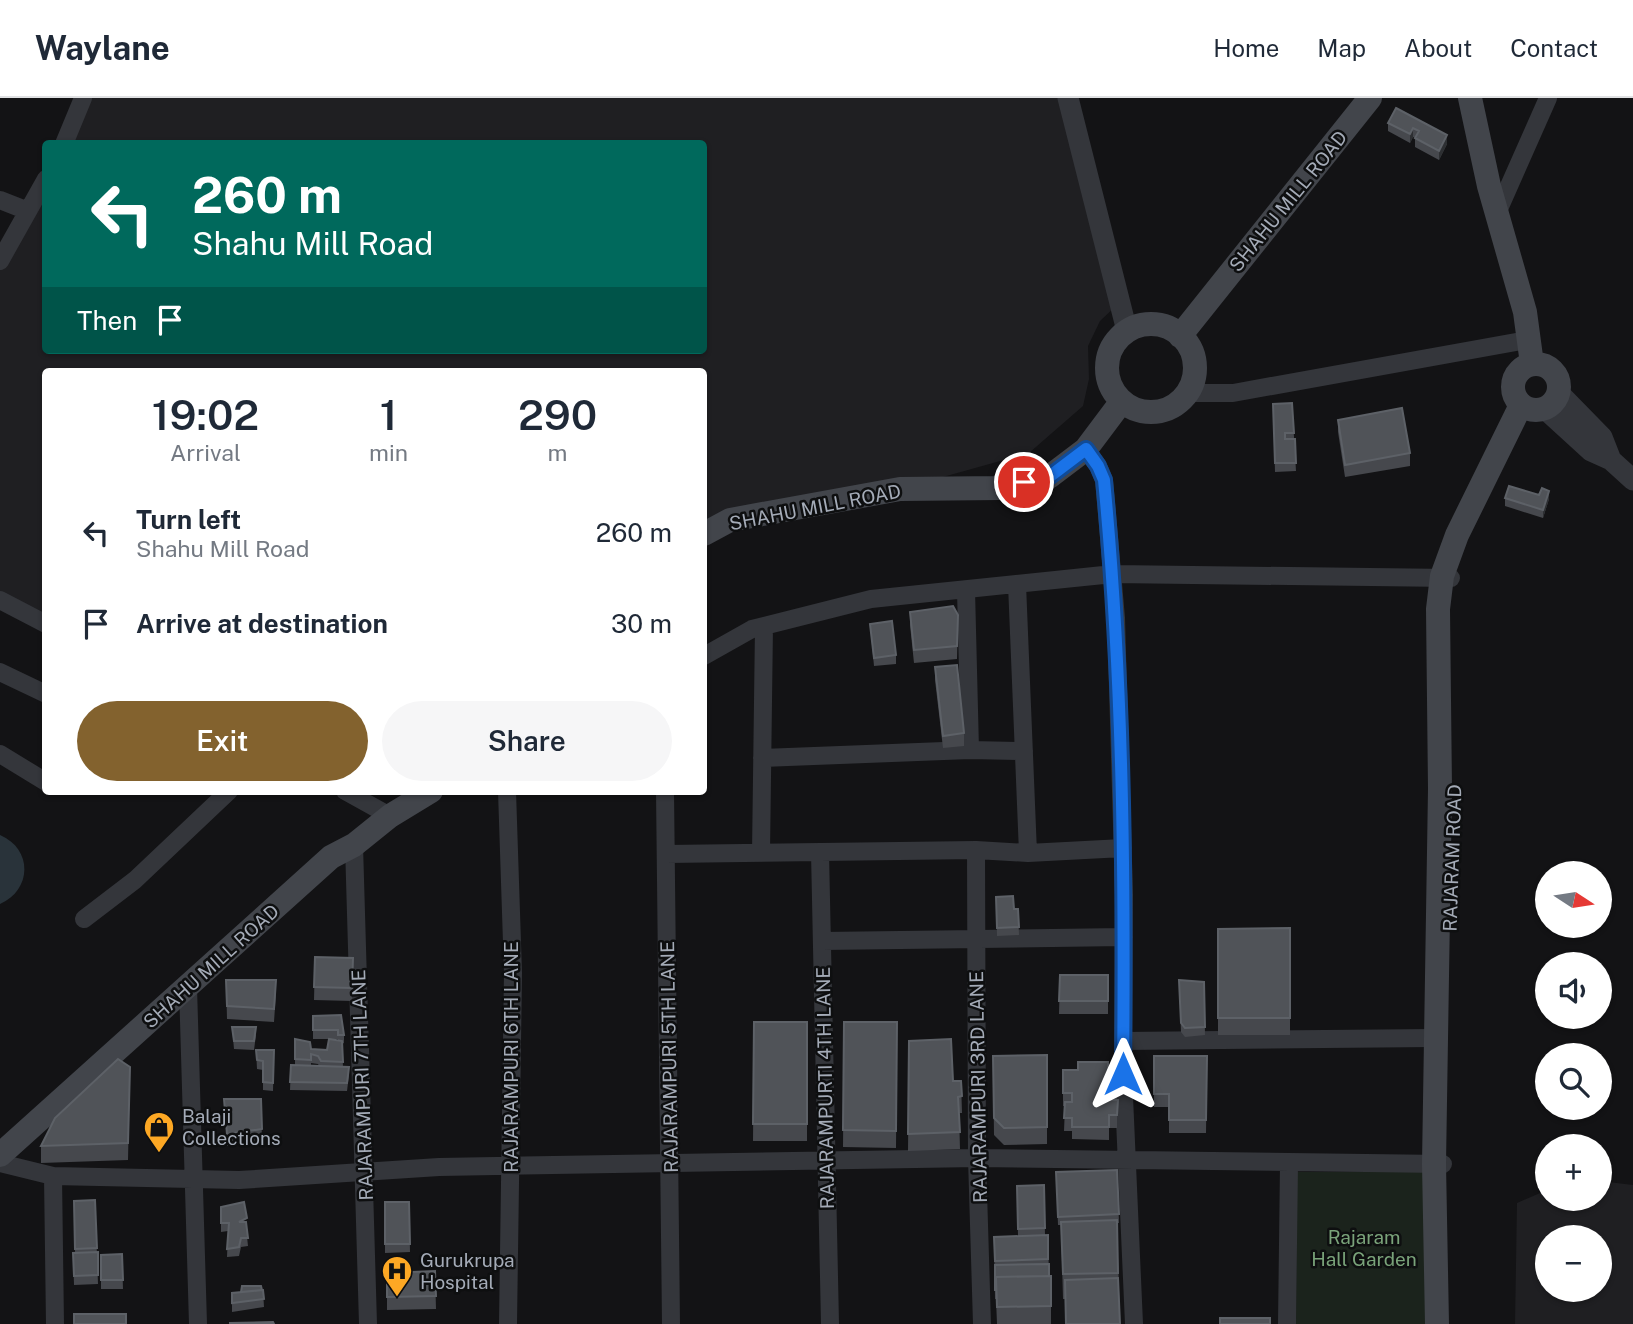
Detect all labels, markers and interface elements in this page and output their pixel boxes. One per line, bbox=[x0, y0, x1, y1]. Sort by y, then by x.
text: Waylane bbox=[35, 29, 170, 67]
text: Home bbox=[1213, 34, 1279, 62]
text: Map bbox=[1317, 34, 1366, 62]
text: About bbox=[1404, 34, 1472, 62]
text: Contact bbox=[1510, 34, 1598, 62]
street label: SHAHU MILL ROAD bbox=[1225, 126, 1351, 276]
text: 260 m bbox=[192, 166, 342, 224]
icon: left bbox=[77, 168, 168, 259]
text: Shahu Mill Road bbox=[192, 225, 433, 262]
icon: arrive bbox=[151, 301, 189, 339]
text: Then bbox=[77, 305, 137, 336]
text: 19:02 bbox=[152, 390, 259, 439]
text: 1 bbox=[380, 390, 397, 439]
text: 290 bbox=[518, 390, 597, 439]
text: Arrival bbox=[170, 439, 241, 466]
text: min bbox=[369, 439, 408, 466]
text: m bbox=[548, 439, 567, 466]
pin bbox=[994, 452, 1054, 512]
icon: arrive bbox=[1005, 463, 1043, 501]
street label: SHAHU MILL ROAD bbox=[727, 480, 903, 534]
text: Turn left bbox=[136, 504, 241, 535]
icon: left bbox=[77, 514, 115, 552]
text: 260 m bbox=[596, 517, 672, 548]
text: Shahu Mill Road bbox=[136, 535, 309, 562]
icon: arrive bbox=[77, 605, 115, 643]
text: Arrive at destination bbox=[136, 608, 388, 639]
text: 30 m bbox=[611, 608, 672, 639]
button: Exit bbox=[77, 701, 368, 781]
button: Share bbox=[382, 701, 672, 781]
street label: RAJARAM ROAD bbox=[1438, 784, 1466, 932]
north arrow bbox=[1535, 861, 1612, 938]
map controls bbox=[1535, 861, 1612, 1302]
street label: SHAHU MILL ROAD bbox=[139, 899, 283, 1033]
street label: RAJARAMPURI 6TH LANE bbox=[500, 941, 522, 1173]
street label: RAJARAMPURI 5TH LANE bbox=[656, 941, 682, 1173]
button: sound bbox=[1535, 952, 1612, 1029]
street label: RAJARAMPURTI 4TH LANE bbox=[812, 967, 838, 1209]
street label: RAJARAMPURI 7TH LANE bbox=[347, 969, 377, 1201]
street label: RAJARAMPURI 3RD LANE bbox=[965, 971, 991, 1203]
position arrow bbox=[1086, 1037, 1160, 1111]
button: search bbox=[1535, 1043, 1612, 1120]
place label: Balaji Collections bbox=[182, 1105, 281, 1149]
shop icon: Balaji Collections bbox=[142, 1110, 176, 1154]
button: + bbox=[1535, 1134, 1612, 1211]
button: − bbox=[1535, 1225, 1612, 1302]
park label: Rajaram Hall Garden bbox=[1311, 1226, 1417, 1270]
place label: Gurukrupa Hospital bbox=[420, 1249, 515, 1293]
hospital icon: Gurukrupa Hospital bbox=[380, 1254, 414, 1298]

